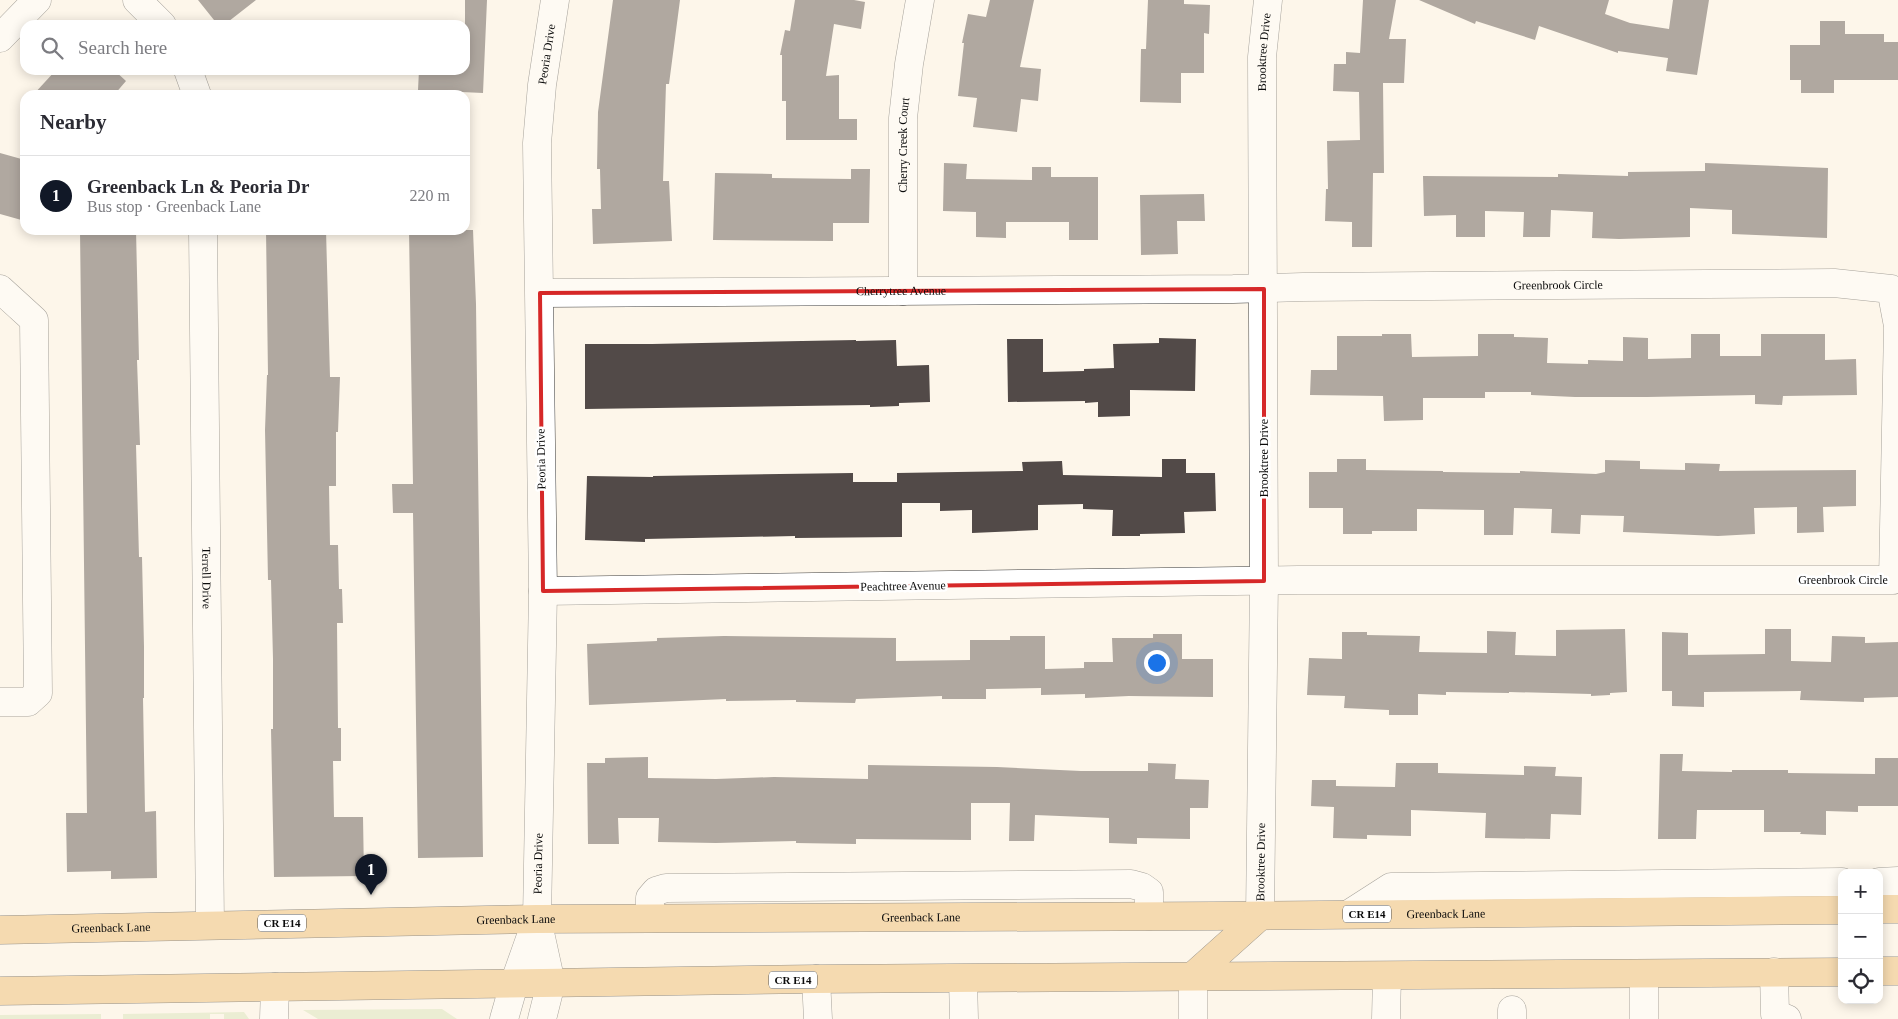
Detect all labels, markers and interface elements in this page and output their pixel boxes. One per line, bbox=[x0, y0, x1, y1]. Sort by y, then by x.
street label: Brooktree Drive bbox=[1255, 12, 1274, 91]
search box bbox=[20, 20, 470, 75]
street label: Peoria Drive bbox=[535, 23, 558, 86]
icon: search bbox=[38, 34, 66, 62]
text: Search here bbox=[78, 37, 167, 58]
street label: Cherry Creek Court bbox=[896, 96, 912, 193]
text: Nearby bbox=[40, 110, 107, 134]
text: Greenback Ln & Peoria Dr bbox=[87, 176, 309, 197]
text: 1 bbox=[52, 187, 60, 204]
text: 220 m bbox=[410, 187, 450, 204]
text: Bus stop · Greenback Lane bbox=[87, 198, 261, 215]
street label: Greenbrook Circle bbox=[1513, 278, 1603, 292]
street label: Cherrytree Avenue bbox=[856, 284, 946, 298]
street label: Brooktree Drive bbox=[1257, 419, 1271, 497]
street label: Peoria Drive bbox=[533, 428, 549, 490]
street label: Terrell Drive bbox=[199, 547, 214, 609]
street label: Greenbrook Circle bbox=[1798, 573, 1888, 587]
street label: Peachtree Avenue bbox=[860, 578, 946, 594]
your location bbox=[1144, 650, 1170, 676]
street label: Brooktree Drive bbox=[1253, 823, 1268, 901]
street label: Peoria Drive bbox=[530, 833, 546, 894]
pin: 1 bbox=[355, 854, 387, 895]
map controls bbox=[1838, 869, 1883, 1004]
button: + bbox=[1838, 869, 1883, 914]
road number: CR E14 bbox=[1343, 906, 1391, 922]
street label: Greenback Lane bbox=[1406, 906, 1485, 921]
street label: Greenback Lane bbox=[881, 910, 960, 924]
street label: Greenback Lane bbox=[476, 912, 555, 927]
road number: CR E14 bbox=[258, 914, 306, 931]
button: − bbox=[1838, 914, 1883, 959]
street label: Greenback Lane bbox=[71, 920, 151, 936]
button: locate bbox=[1838, 959, 1883, 1004]
road number: CR E14 bbox=[769, 972, 817, 988]

